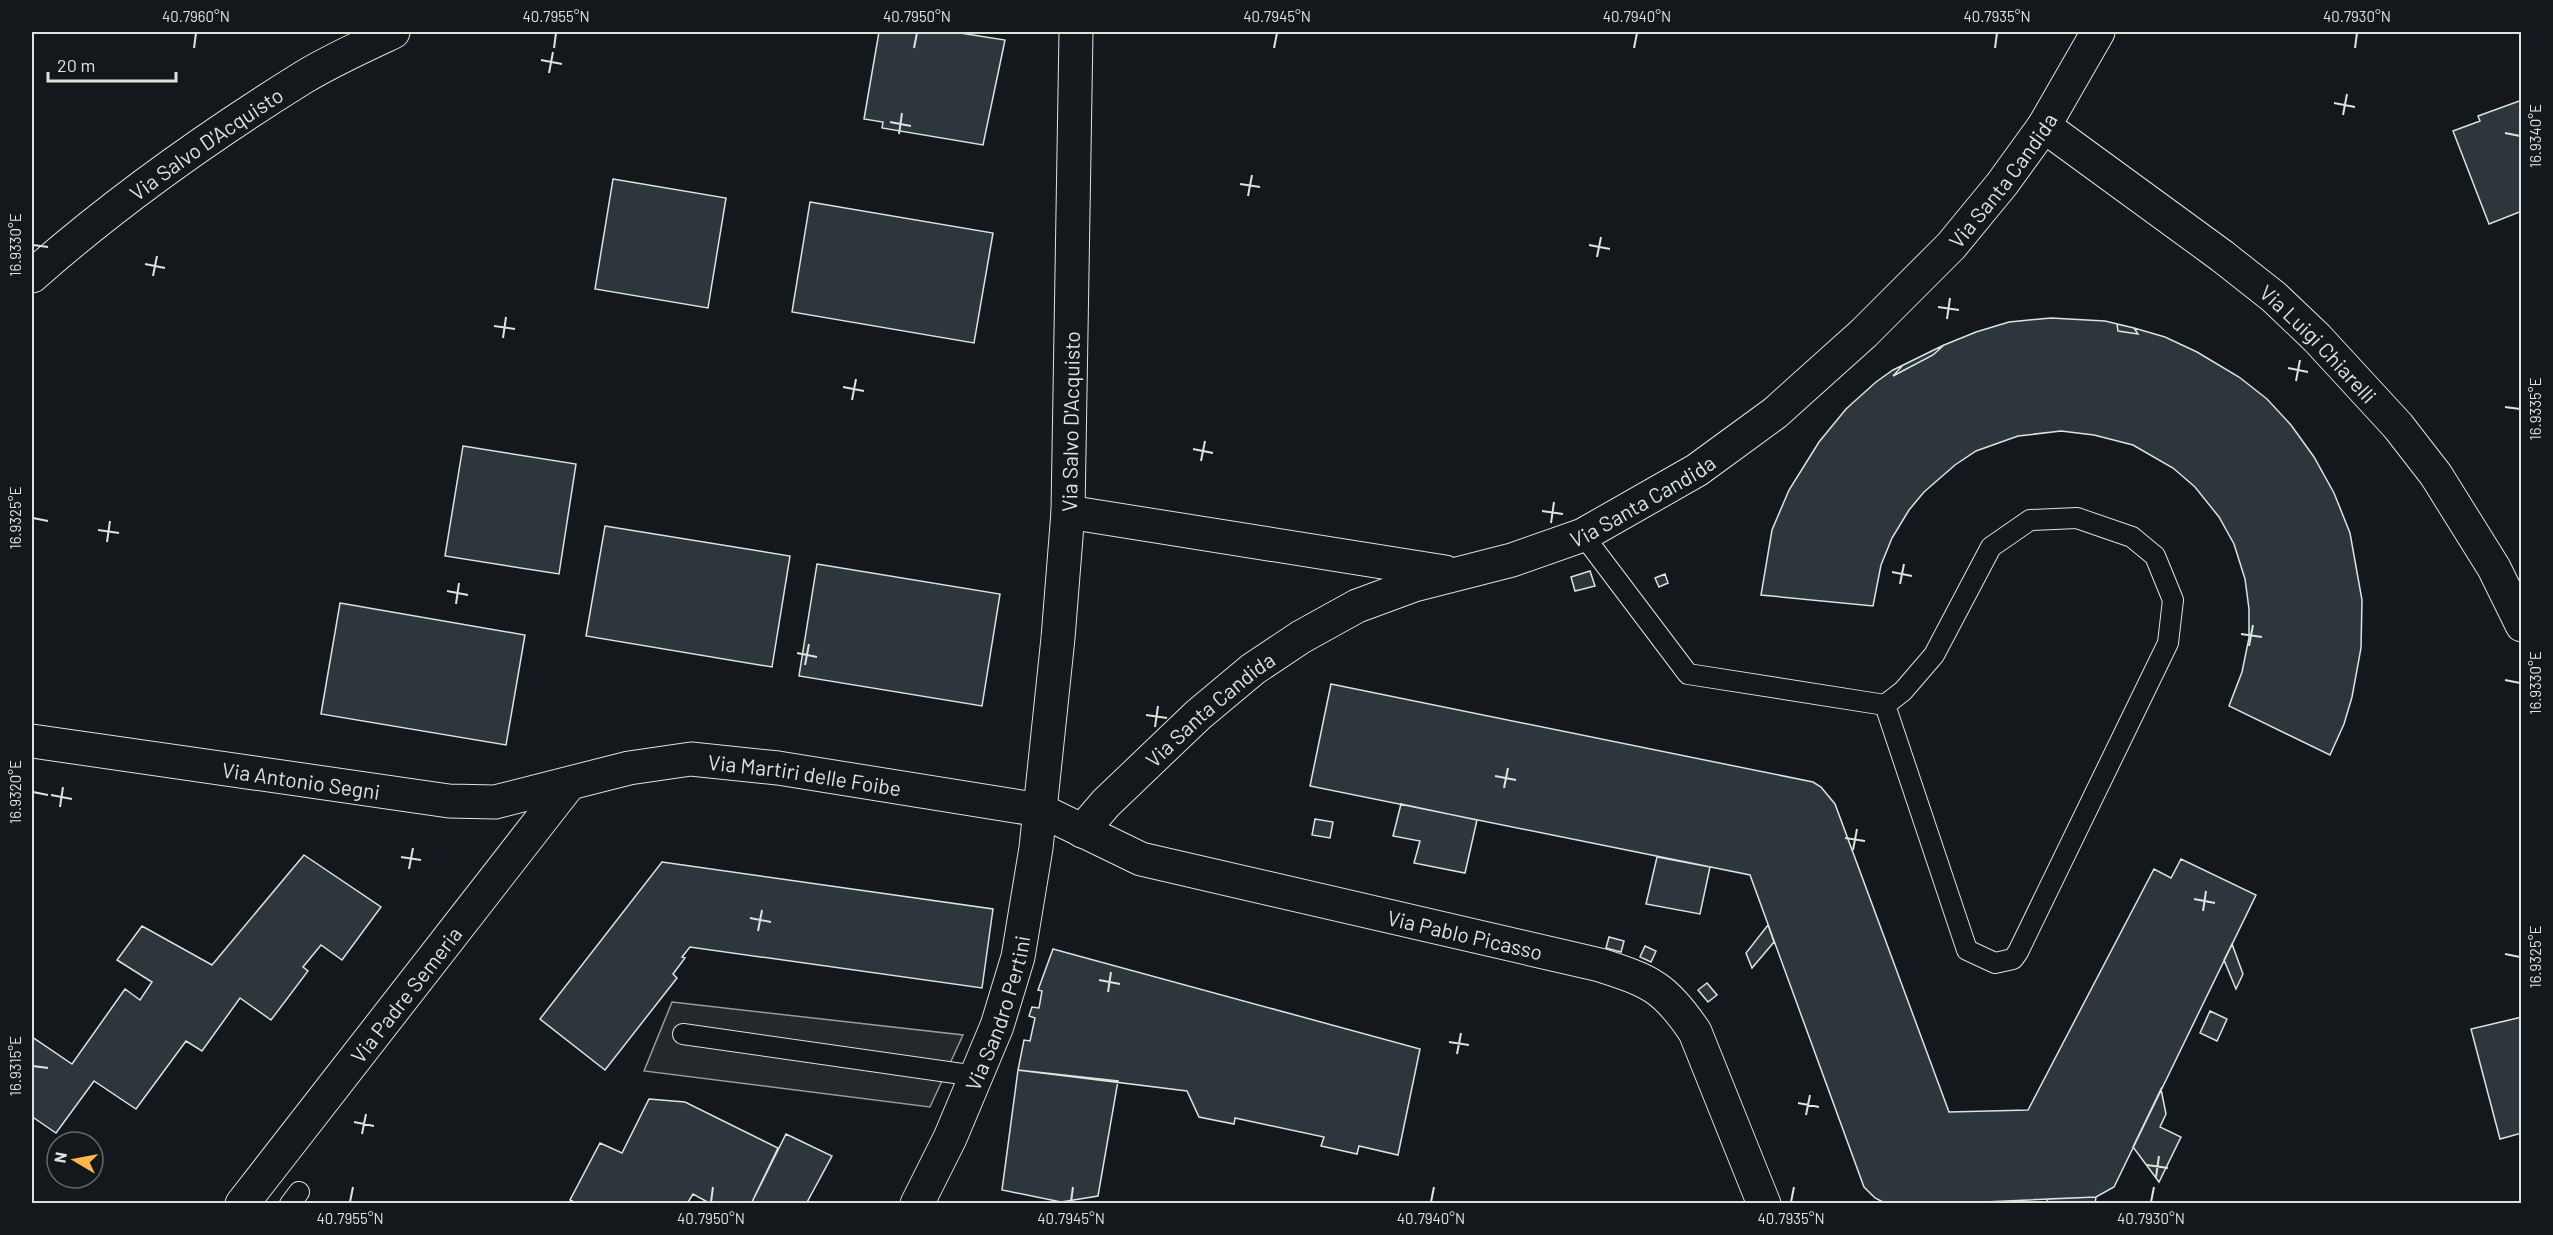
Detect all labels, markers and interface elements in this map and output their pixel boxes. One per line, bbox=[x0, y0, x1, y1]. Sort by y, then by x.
text: 40.7960°N bbox=[162, 7, 230, 25]
text: 40.7955°N bbox=[522, 7, 590, 25]
text: 40.7950°N bbox=[883, 7, 951, 25]
text: 40.7945°N bbox=[1243, 7, 1311, 25]
text: 40.7940°N bbox=[1603, 7, 1671, 25]
text: 40.7935°N bbox=[1963, 7, 2031, 25]
text: 40.7930°N bbox=[2323, 7, 2391, 25]
scale bar bbox=[48, 45, 176, 83]
text: 20 m bbox=[57, 54, 95, 76]
street label: Via Salvo D'Acquisto bbox=[124, 81, 287, 205]
text: 16.9340°E bbox=[2526, 104, 2544, 168]
street label: Via Santa Candida bbox=[1943, 108, 2062, 252]
text: 16.9330°E bbox=[6, 213, 24, 277]
street label: Via Luigi Chiarelli bbox=[2256, 279, 2382, 408]
street label: Via Salvo D'Acquisto bbox=[1056, 331, 1084, 512]
text: 16.9335°E bbox=[2526, 378, 2544, 440]
street label: Via Santa Candida bbox=[1566, 449, 1719, 551]
text: 16.9325°E bbox=[6, 486, 24, 550]
street label: Via Santa Candida bbox=[1140, 646, 1279, 772]
text: 16.9330°E bbox=[2526, 651, 2544, 715]
street label: Via Martiri delle Foibe bbox=[707, 748, 903, 800]
street label: Via Antonio Segni bbox=[221, 756, 382, 803]
text: 16.9320°E bbox=[6, 760, 24, 824]
street label: Via Pablo Picasso bbox=[1385, 904, 1545, 964]
street label: Via Padre Semeria bbox=[345, 921, 466, 1067]
text: 16.9325°E bbox=[2526, 925, 2544, 989]
street label: Via Sandro Pertini bbox=[959, 933, 1034, 1094]
text: 16.9315°E bbox=[6, 1036, 24, 1096]
north arrow bbox=[45, 1130, 105, 1190]
text: N bbox=[49, 1150, 70, 1164]
text: 40.7955°N bbox=[316, 1209, 384, 1227]
text: 40.7950°N bbox=[677, 1209, 745, 1227]
text: 40.7945°N bbox=[1037, 1209, 1105, 1227]
text: 40.7940°N bbox=[1397, 1209, 1465, 1227]
text: 40.7935°N bbox=[1757, 1209, 1825, 1227]
text: 40.7930°N bbox=[2117, 1209, 2185, 1227]

